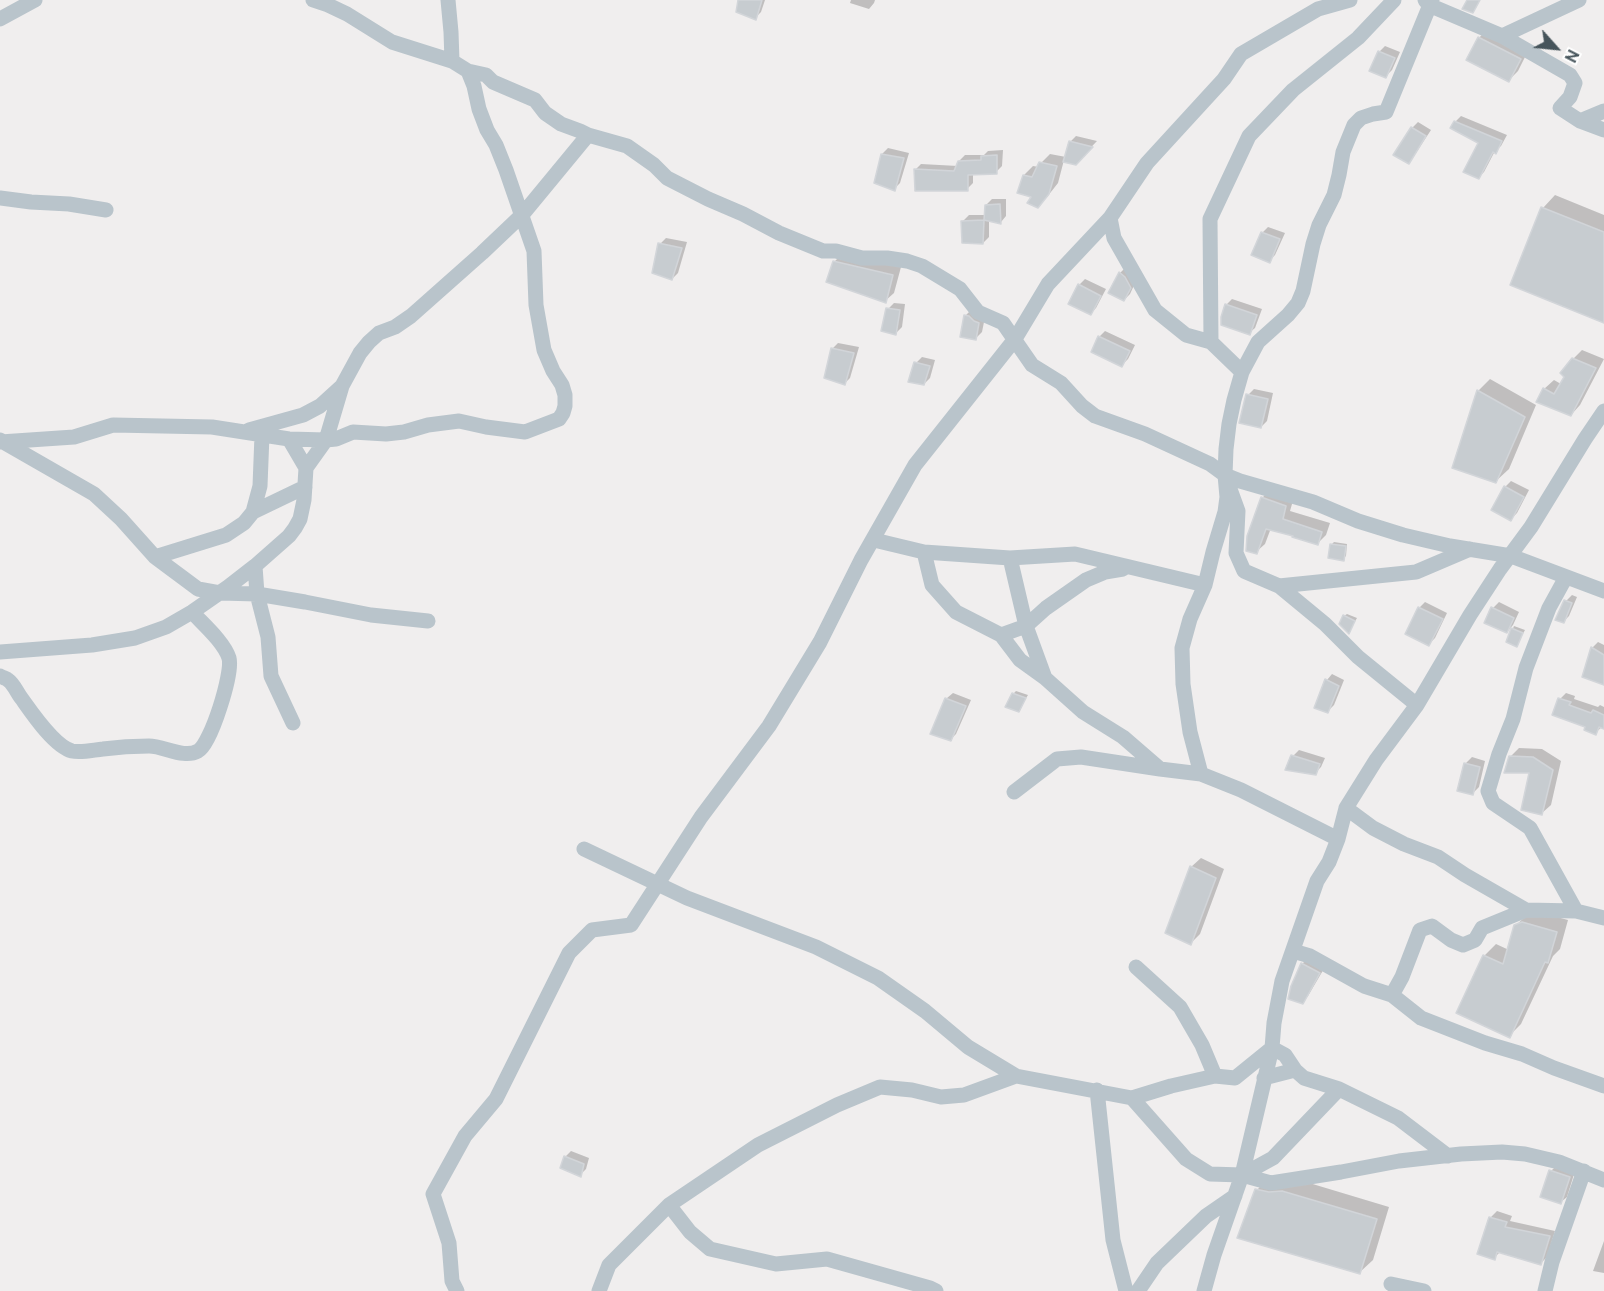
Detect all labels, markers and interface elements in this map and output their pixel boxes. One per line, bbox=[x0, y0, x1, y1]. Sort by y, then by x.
north arrow bbox=[1526, 18, 1586, 78]
text: N bbox=[1561, 47, 1583, 66]

